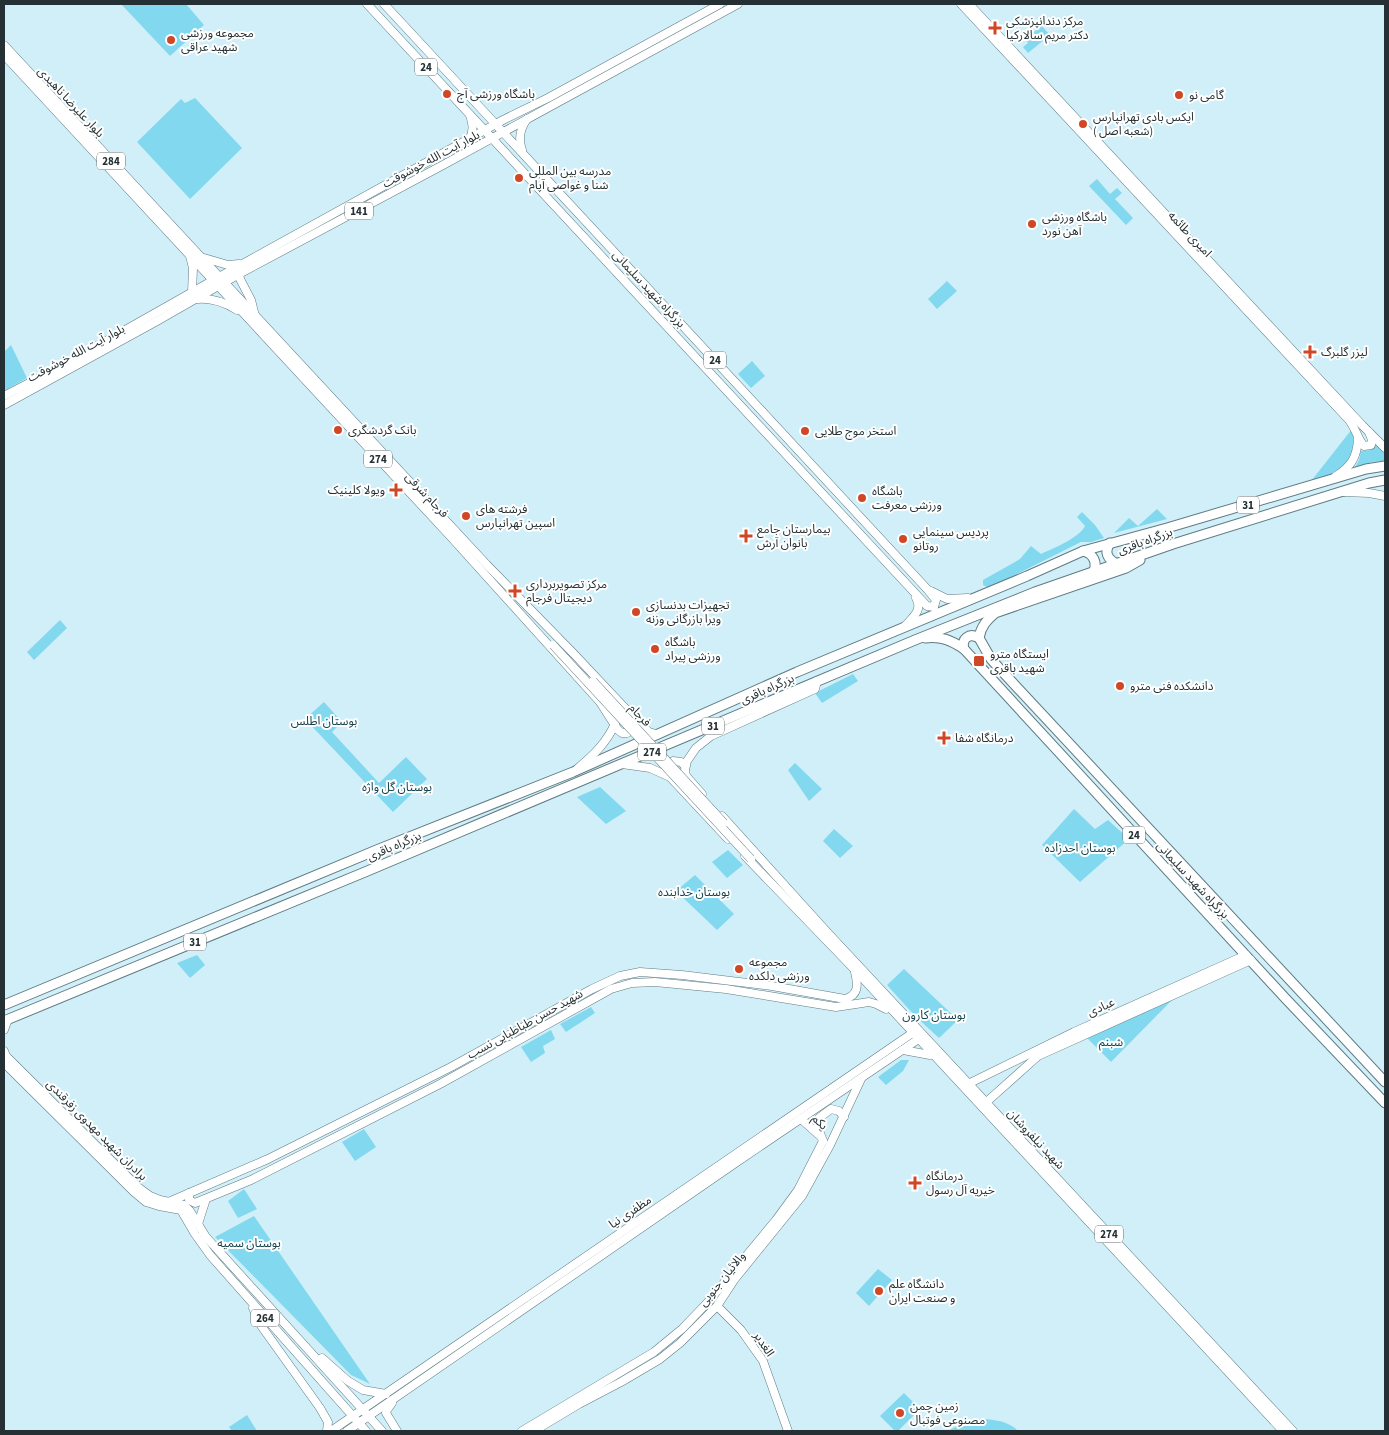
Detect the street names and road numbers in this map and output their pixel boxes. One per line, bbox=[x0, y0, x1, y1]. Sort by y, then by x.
road number: 24 bbox=[415, 58, 437, 76]
street label: بلوار علیرضا ناهیدی bbox=[33, 63, 108, 141]
street label: بلوار آیت الله خوشوقت bbox=[379, 127, 483, 192]
road number: 284 bbox=[97, 153, 125, 170]
road number: 141 bbox=[345, 202, 373, 220]
street label: امیری طائمه bbox=[1164, 208, 1216, 261]
street label: بزرگراه شهید سلیمانی bbox=[608, 247, 689, 332]
street label: بلوار آیت الله خوشوقت bbox=[24, 321, 128, 386]
road number: 24 bbox=[704, 352, 726, 368]
road number: 274 bbox=[364, 450, 392, 468]
street label: فرجام شرقی bbox=[401, 469, 452, 522]
road number: 31 bbox=[1237, 496, 1259, 514]
street label: بزرگراه باقری bbox=[1115, 524, 1175, 559]
street label: بزرگراه باقری bbox=[738, 670, 797, 709]
street label: فرجام bbox=[625, 700, 655, 731]
road number: 31 bbox=[702, 718, 724, 734]
road number: 274 bbox=[638, 744, 666, 760]
road number: 24 bbox=[1123, 826, 1145, 844]
street label: بزرگراه باقری bbox=[364, 827, 424, 865]
street label: بزرگراه شهید سلیمانی bbox=[1152, 838, 1233, 923]
road number: 31 bbox=[184, 934, 206, 950]
street label: شهید حسن طباطبایی نسب bbox=[464, 985, 586, 1063]
street label: عبادی bbox=[1085, 994, 1118, 1021]
street label: برادران شهید مهدوی زفرقندی bbox=[42, 1076, 151, 1185]
street label: شهید نیلفروشان bbox=[1003, 1105, 1068, 1173]
street label: یکم bbox=[808, 1111, 832, 1134]
street label: مظفری نیا bbox=[606, 1192, 655, 1233]
road number: 274 bbox=[1095, 1226, 1123, 1242]
street label: والائیان جنوبی bbox=[695, 1248, 750, 1310]
road number: 264 bbox=[251, 1310, 279, 1326]
street label: الغدیر bbox=[749, 1328, 778, 1360]

